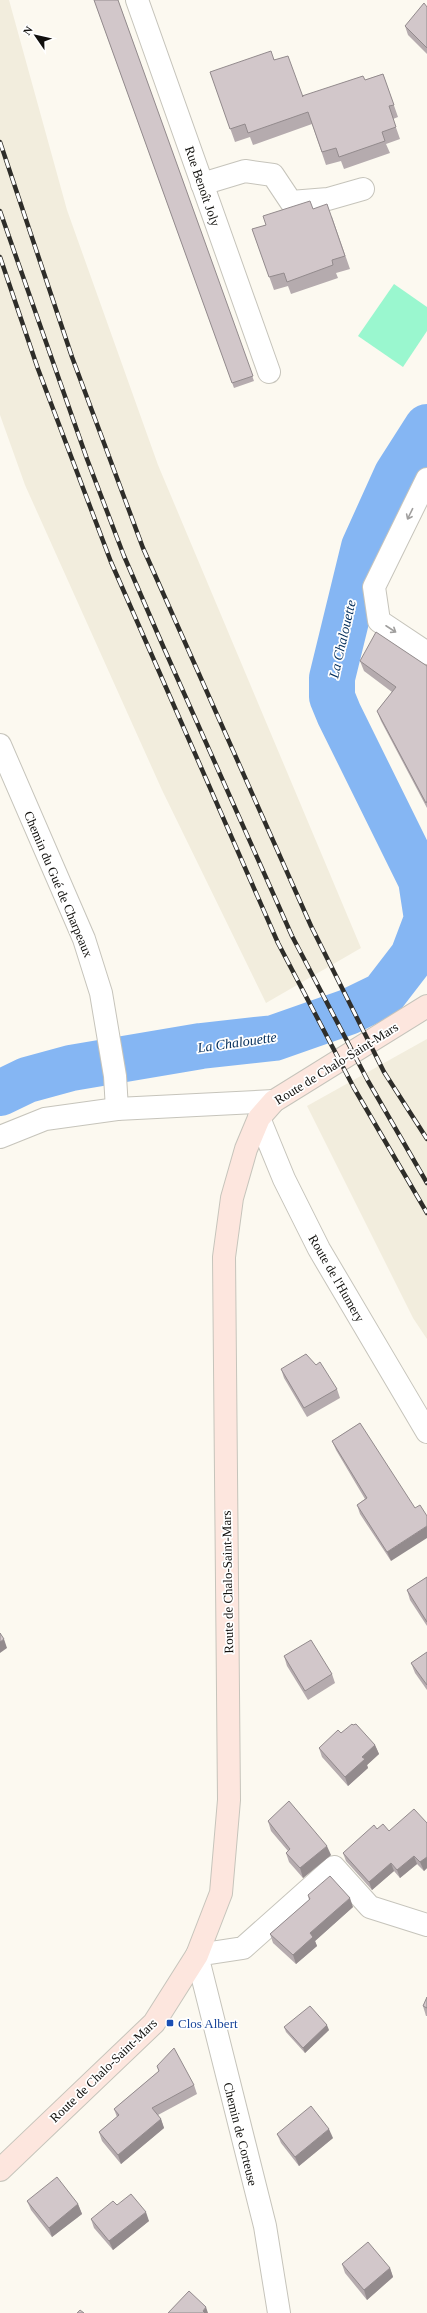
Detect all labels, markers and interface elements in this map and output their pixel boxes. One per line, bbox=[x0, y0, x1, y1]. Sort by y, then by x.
north arrow bbox=[16, 16, 56, 56]
text: N bbox=[21, 24, 35, 37]
street label: Rue Benoît Joly bbox=[182, 144, 223, 229]
one-way arrow bbox=[406, 507, 413, 519]
water label: La Chalouette bbox=[326, 599, 359, 681]
one-way arrow bbox=[385, 625, 396, 633]
street label: Chemin du Gué de Charpeaux bbox=[21, 809, 96, 960]
street label: Route de Chalo-Saint-Mars bbox=[272, 1019, 401, 1108]
water label: La Chalouette bbox=[196, 1030, 278, 1056]
street label: Route de l'Humery bbox=[305, 1232, 368, 1325]
street label: Route de Chalo-Saint-Mars bbox=[219, 1510, 236, 1654]
street label: Route de Chalo-Saint-Mars bbox=[47, 2015, 160, 2125]
place label: Clos Albert bbox=[178, 2016, 238, 2031]
marker: Clos Albert bbox=[165, 2018, 175, 2028]
street label: Chemin de Corteuse bbox=[220, 2081, 261, 2188]

